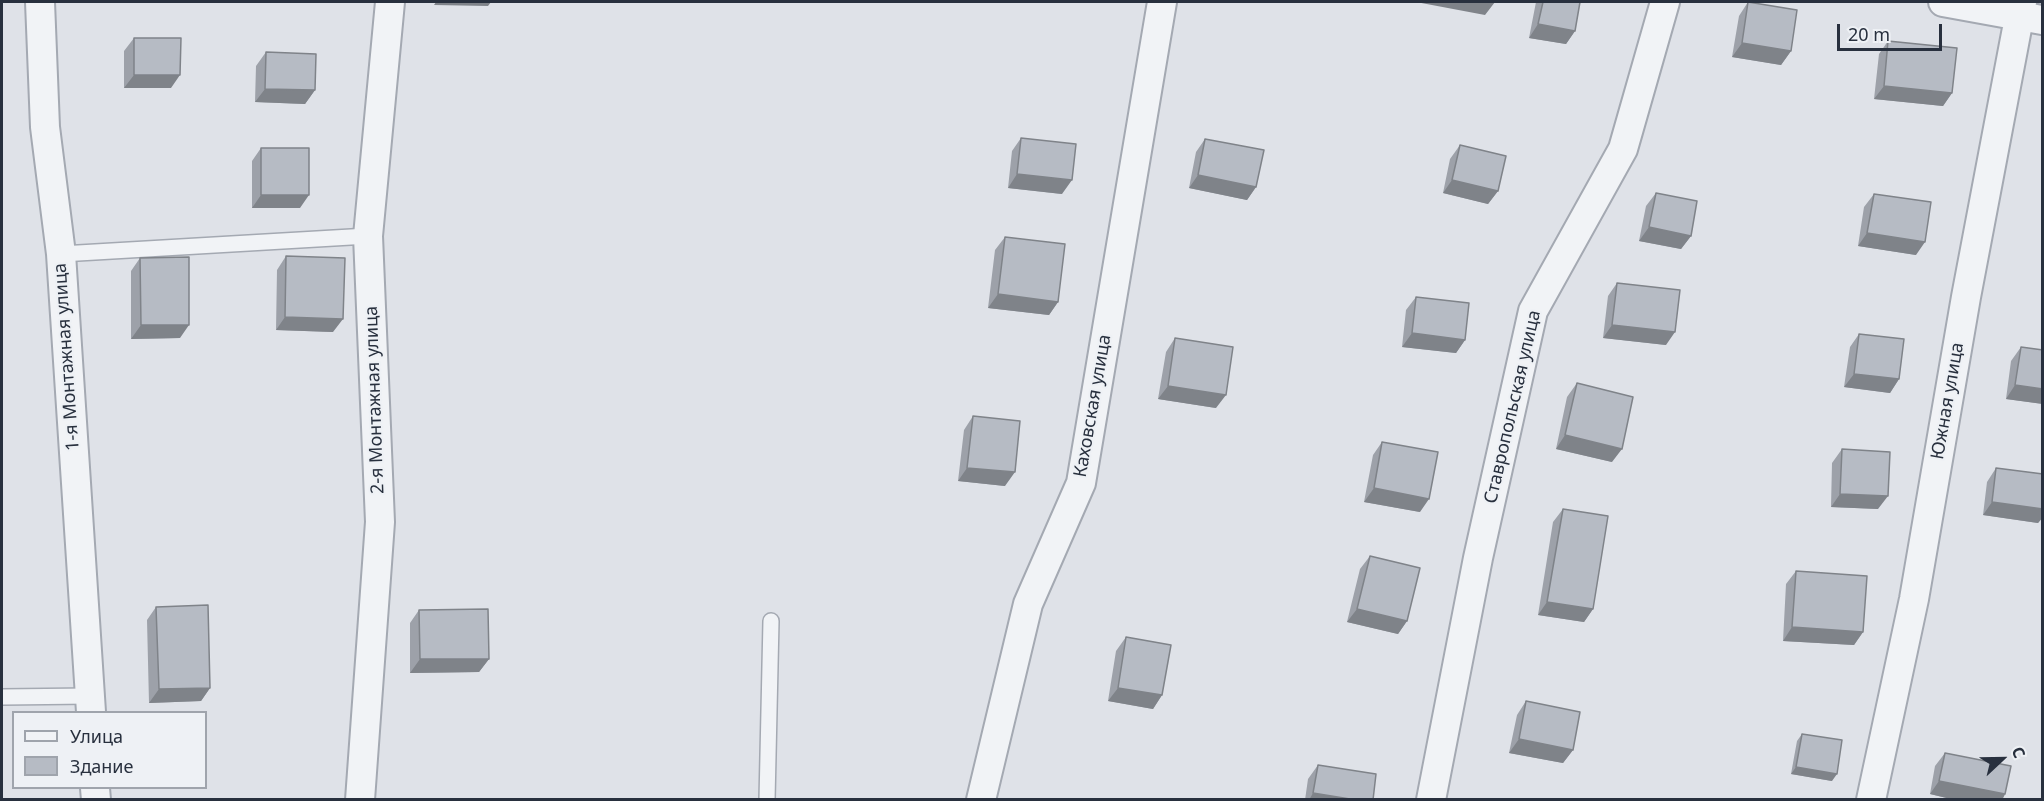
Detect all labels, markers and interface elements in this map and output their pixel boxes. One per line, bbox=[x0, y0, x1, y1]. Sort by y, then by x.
scale bar bbox=[1840, 12, 1945, 50]
text: 20 m bbox=[1848, 22, 1890, 46]
street label: 1-я Монтажная улица bbox=[50, 262, 84, 452]
street label: 2-я Монтажная улица bbox=[361, 306, 389, 494]
street label: Ставропольская улица bbox=[1480, 308, 1546, 506]
street label: Каховская улица bbox=[1070, 333, 1116, 479]
street label: Южная улица bbox=[1927, 341, 1969, 461]
legend bbox=[12, 711, 207, 789]
text: Улица bbox=[70, 724, 123, 748]
north arrow bbox=[1972, 729, 2032, 789]
text: С bbox=[2007, 743, 2031, 761]
text: Здание bbox=[70, 754, 133, 778]

